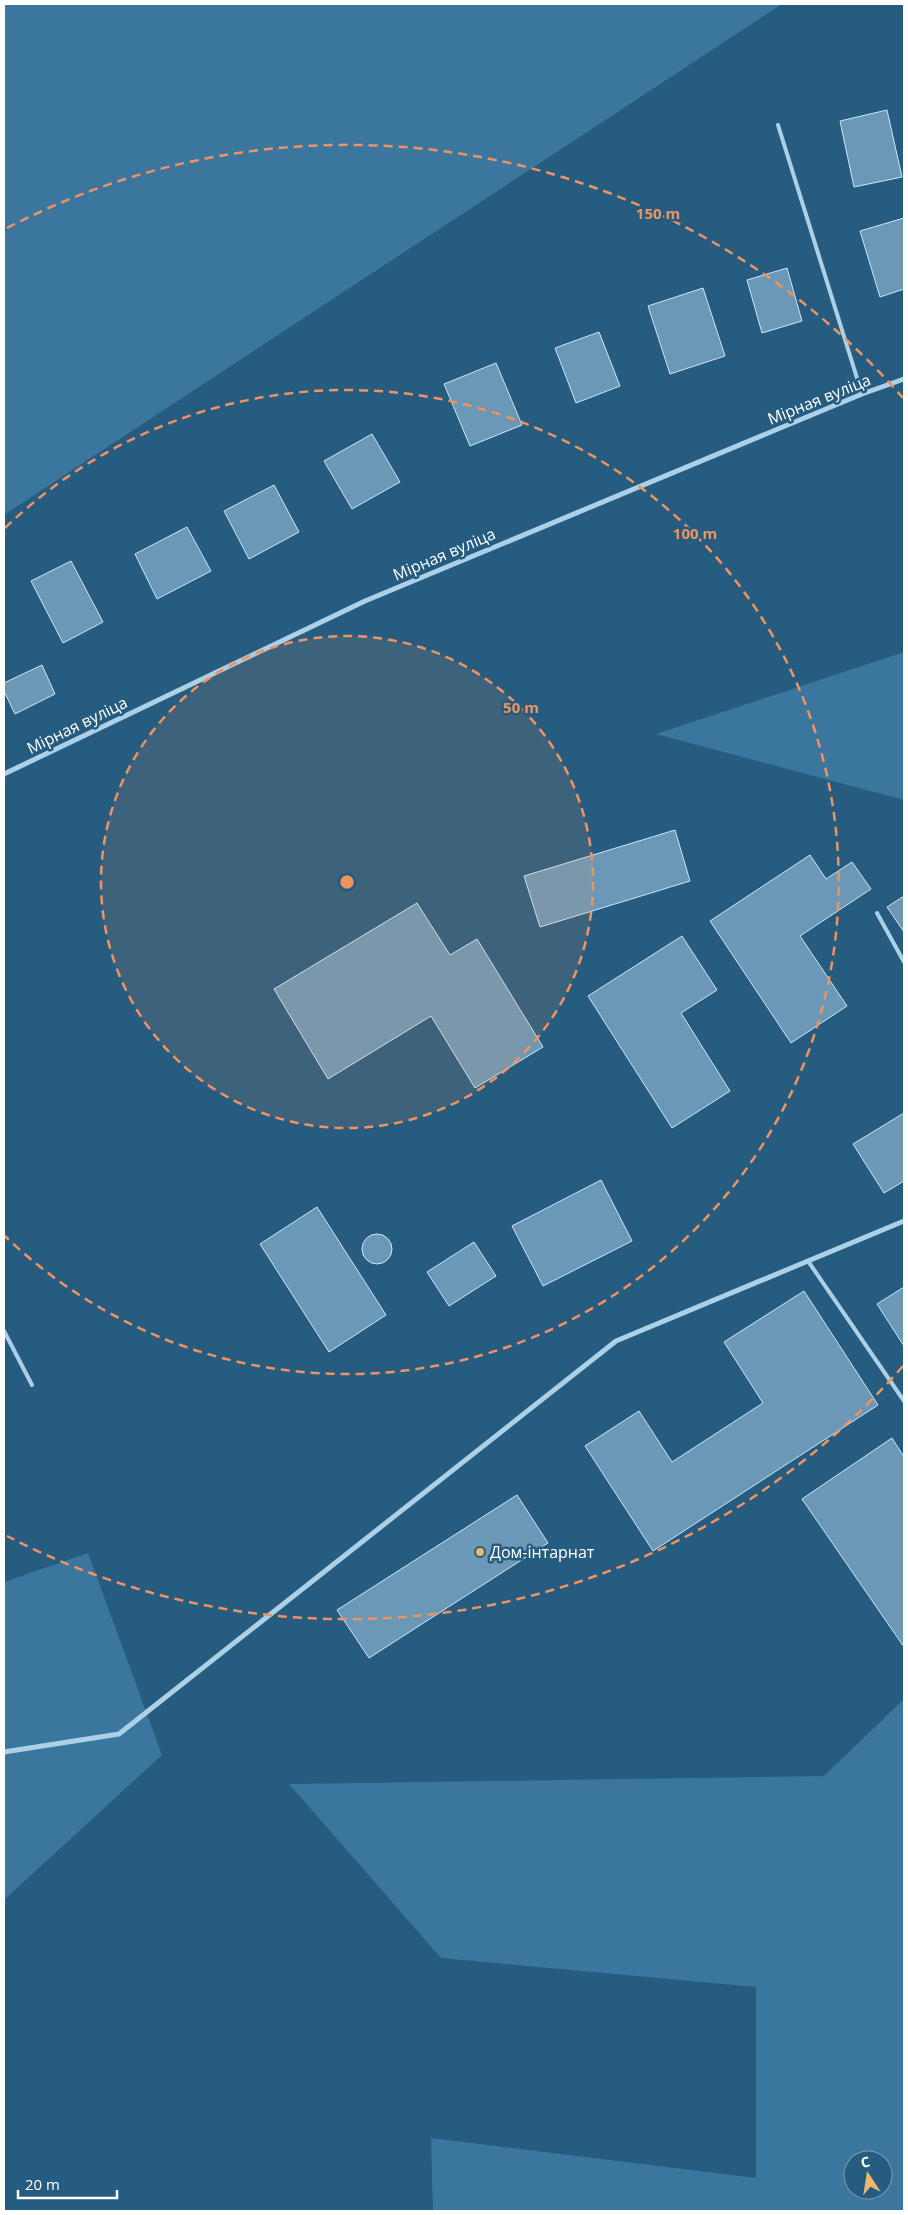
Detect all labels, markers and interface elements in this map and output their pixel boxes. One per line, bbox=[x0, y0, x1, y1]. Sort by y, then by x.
text: 150 m bbox=[636, 203, 680, 223]
street label: Мірная вуліца bbox=[764, 368, 874, 430]
street label: Мірная вуліца bbox=[389, 522, 499, 586]
text: 100 m bbox=[673, 523, 717, 543]
street label: Мірная вуліца bbox=[23, 691, 131, 759]
text: 50 m bbox=[503, 697, 539, 717]
centre of rings bbox=[338, 873, 356, 891]
place label: Дом-інтарнат bbox=[490, 1541, 595, 1563]
marker: Дом-інтарнат bbox=[474, 1546, 486, 1558]
north arrow bbox=[843, 2150, 893, 2200]
text: С bbox=[859, 2152, 872, 2172]
scale bar bbox=[18, 2168, 116, 2200]
text: 20 m bbox=[25, 2174, 60, 2194]

